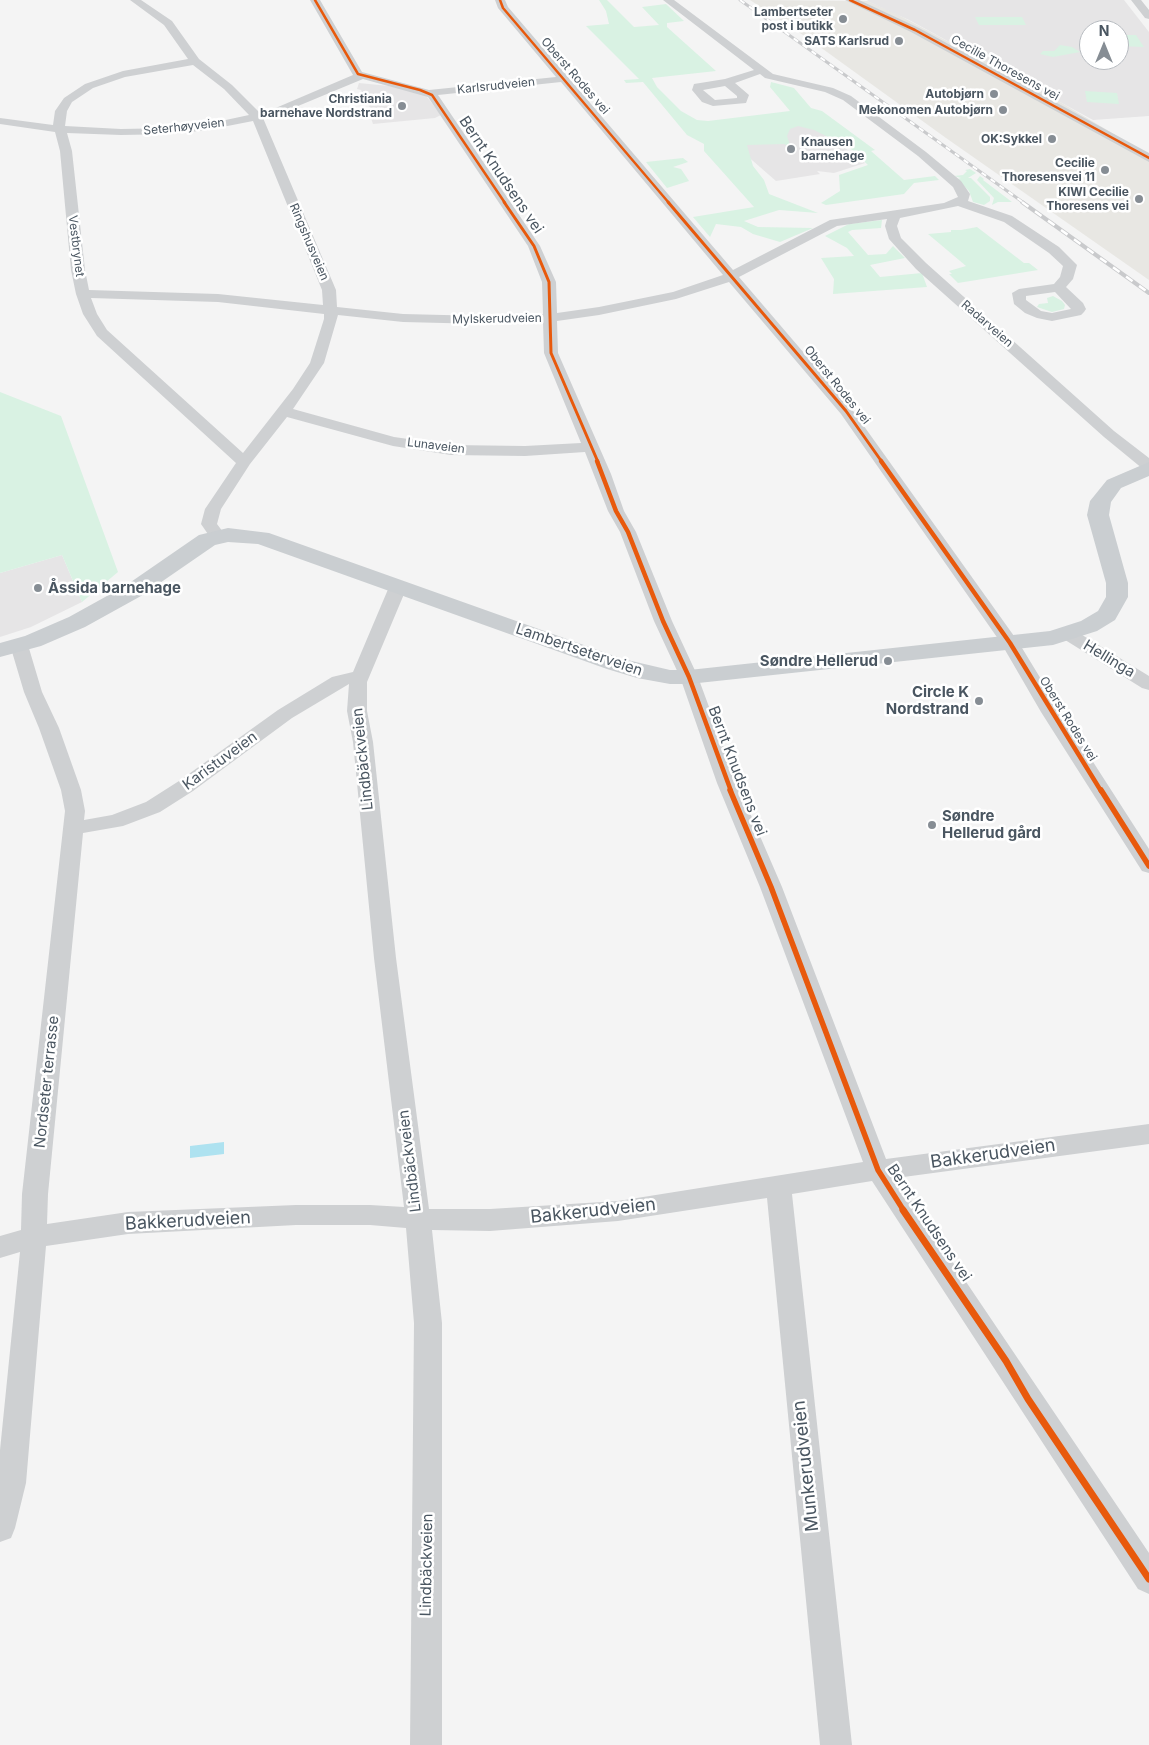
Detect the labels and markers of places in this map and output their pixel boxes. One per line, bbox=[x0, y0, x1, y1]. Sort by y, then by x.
place label: Lambertseter post i butikk bbox=[754, 5, 833, 33]
marker: Lambertseter post i butikk bbox=[837, 13, 849, 25]
place label: SATS Karlsrud bbox=[804, 34, 889, 48]
marker: SATS Karlsrud bbox=[893, 35, 905, 47]
place label: Autobjørn bbox=[925, 87, 984, 101]
marker: Autobjørn bbox=[988, 88, 1000, 100]
place label: Christiania barnehave Nordstrand bbox=[260, 92, 392, 120]
marker: Christiania barnehave Nordstrand bbox=[396, 100, 408, 112]
place label: Mekonomen Autobjørn bbox=[859, 103, 993, 117]
marker: Mekonomen Autobjørn bbox=[997, 104, 1009, 116]
place label: OK:Sykkel bbox=[981, 132, 1042, 146]
marker: OK:Sykkel bbox=[1046, 133, 1058, 145]
place label: Knausen barnehage bbox=[801, 135, 864, 163]
marker: Knausen barnehage bbox=[785, 143, 797, 155]
place label: Cecilie Thoresensvei 11 bbox=[1002, 156, 1095, 184]
marker: Cecilie Thoresensvei 11 bbox=[1099, 164, 1111, 176]
place label: KIWI Cecilie Thoresens vei bbox=[1046, 185, 1129, 213]
marker: KIWI Cecilie Thoresens vei bbox=[1133, 193, 1145, 205]
place label: Åssida barnehage bbox=[48, 579, 181, 597]
marker: Åssida barnehage bbox=[32, 582, 44, 594]
place label: Søndre Hellerud bbox=[760, 652, 878, 670]
marker: Søndre Hellerud bbox=[882, 655, 894, 667]
place label: Circle K Nordstrand bbox=[886, 683, 969, 718]
marker: Circle K Nordstrand bbox=[973, 695, 985, 707]
place label: Søndre Hellerud gård bbox=[942, 807, 1041, 842]
marker: Søndre Hellerud gård bbox=[926, 819, 938, 831]

